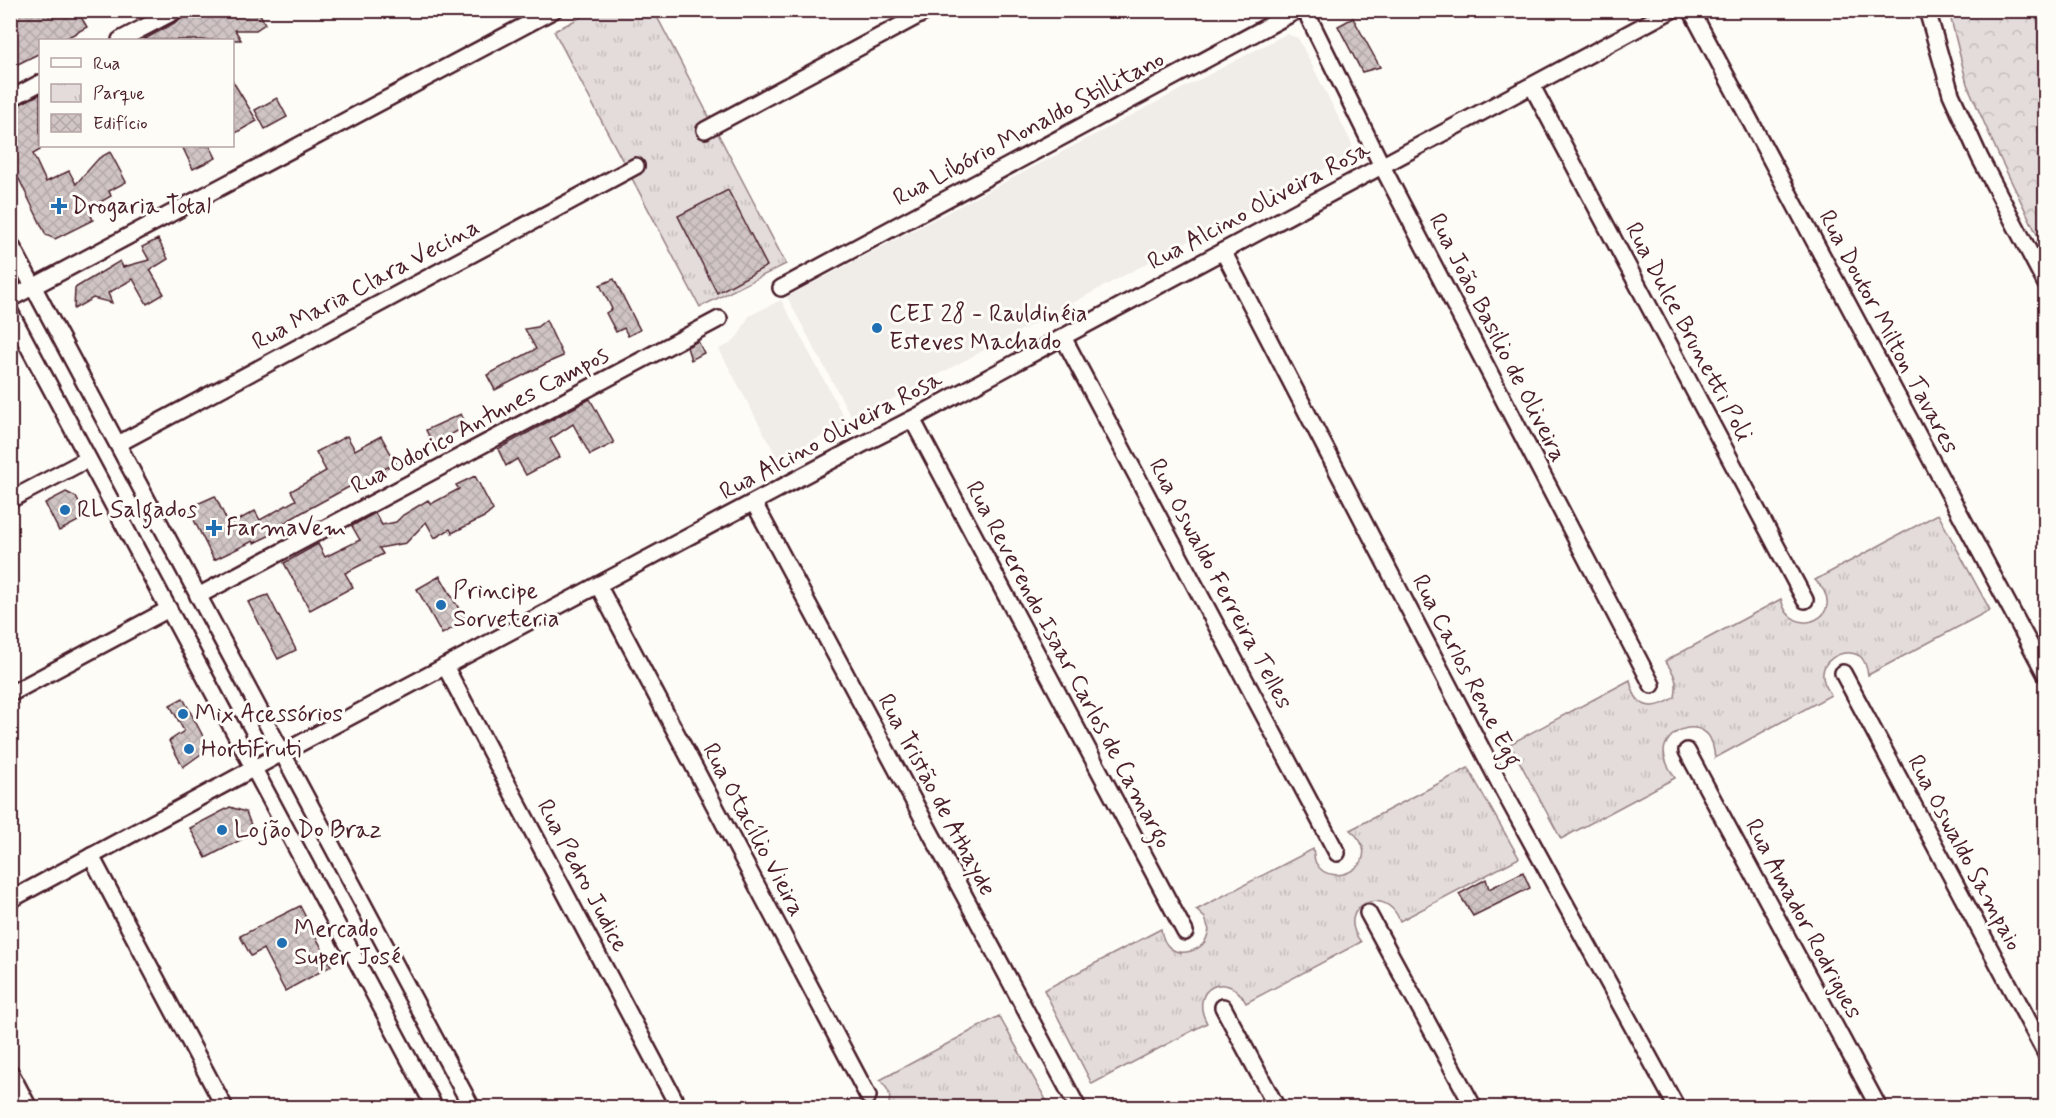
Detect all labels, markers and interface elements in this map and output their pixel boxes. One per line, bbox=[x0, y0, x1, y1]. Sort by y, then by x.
legend bbox=[39, 39, 234, 147]
street label: Rua Libório Monaldo Stillitano bbox=[888, 44, 1170, 214]
text: Rua bbox=[93, 52, 120, 76]
text: Parque bbox=[93, 82, 145, 106]
text: Edifício bbox=[93, 112, 148, 136]
street label: Rua Alcino Oliveira Rosa bbox=[1142, 134, 1376, 278]
place label: Drogaria Total bbox=[71, 191, 211, 222]
marker: Drogaria Total bbox=[52, 199, 66, 213]
street label: Rua Doutor Milton Tavares bbox=[1811, 205, 1966, 459]
street label: Rua João Basilio de Oliveira bbox=[1421, 208, 1573, 468]
street label: Rua Maria Clara Vecina bbox=[247, 212, 485, 358]
street label: Rua Dulce Brunetti Poli bbox=[1617, 217, 1759, 447]
place label: CEI 28 - Rauldinéia Esteves Machado bbox=[889, 299, 1088, 358]
marker: CEI 28 - Rauldinéia Esteves Machado bbox=[870, 321, 884, 335]
street label: Rua Odorico Antunes Campos bbox=[346, 340, 614, 502]
street label: Rua Alcino Oliveira Rosa bbox=[714, 364, 948, 508]
street label: Rua Oswaldo Ferreira Telles bbox=[1141, 453, 1299, 715]
street label: Rua Reverendo Isaar Carlos de Camargo bbox=[955, 476, 1178, 856]
place label: RL Salgados bbox=[77, 495, 197, 529]
marker: RL Salgados bbox=[58, 503, 72, 517]
place label: FarmaVem bbox=[226, 513, 346, 544]
marker: FarmaVem bbox=[207, 521, 221, 535]
street label: Rua Carlos Rene Egg bbox=[1401, 569, 1528, 774]
place label: Principe Sorveteria bbox=[453, 576, 559, 635]
marker: Principe Sorveteria bbox=[434, 598, 448, 612]
street label: Rua Tristão de Athayde bbox=[870, 689, 1002, 901]
place label: Mix Acessórios bbox=[195, 699, 343, 730]
marker: Mix Acessórios bbox=[176, 707, 190, 721]
place label: HortiFruti bbox=[201, 734, 301, 765]
street label: Rua Otacílio Vieira bbox=[694, 738, 812, 922]
marker: HortiFruti bbox=[182, 742, 196, 756]
street label: Rua Oswaldo Sampaio bbox=[1899, 750, 2029, 956]
street label: Rua Pedro Judice bbox=[529, 794, 635, 958]
street label: Rua Amador Rodrigues bbox=[1737, 814, 1869, 1025]
place label: Lojão Do Braz bbox=[234, 815, 382, 846]
marker: Lojão Do Braz bbox=[215, 823, 229, 837]
place label: Mercado Super José bbox=[294, 914, 401, 973]
marker: Mercado Super José bbox=[275, 936, 289, 950]

